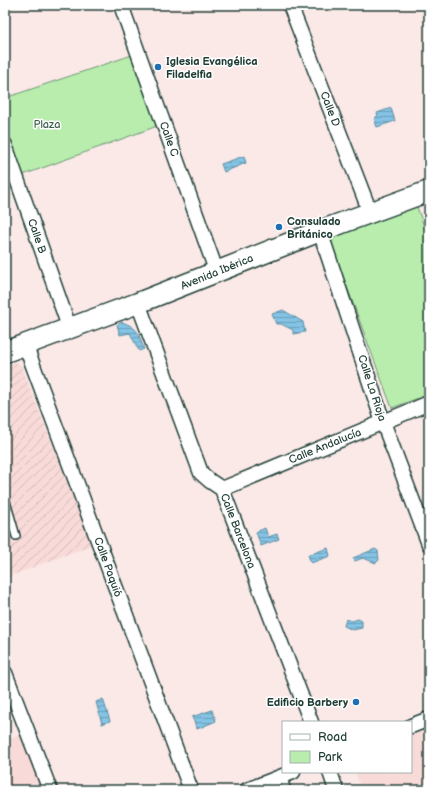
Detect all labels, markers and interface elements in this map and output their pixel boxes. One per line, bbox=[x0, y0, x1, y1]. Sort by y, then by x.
place label: Iglesia Evangélica Filadelfia bbox=[166, 55, 258, 81]
marker: Iglesia Evangélica Filadelfia bbox=[153, 62, 163, 72]
street label: Calle D bbox=[317, 90, 343, 128]
park label: Plaza bbox=[34, 118, 60, 131]
street label: Calle C bbox=[157, 120, 181, 158]
place label: Consulado Británico bbox=[287, 215, 341, 241]
street label: Calle B bbox=[25, 217, 49, 256]
marker: Consulado Británico bbox=[274, 222, 284, 232]
street label: Avenida Ibérica bbox=[179, 252, 255, 292]
street label: Calle La Rioja bbox=[355, 353, 389, 423]
street label: Calle Andalucía bbox=[287, 426, 363, 466]
street label: Calle Barcelona bbox=[218, 492, 258, 570]
street label: Calle Paquió bbox=[91, 535, 125, 599]
place label: Edificio Barbery bbox=[267, 696, 348, 709]
marker: Edificio Barbery bbox=[351, 697, 361, 707]
legend bbox=[282, 721, 412, 773]
text: Road bbox=[318, 730, 347, 745]
text: Park bbox=[318, 750, 342, 765]

